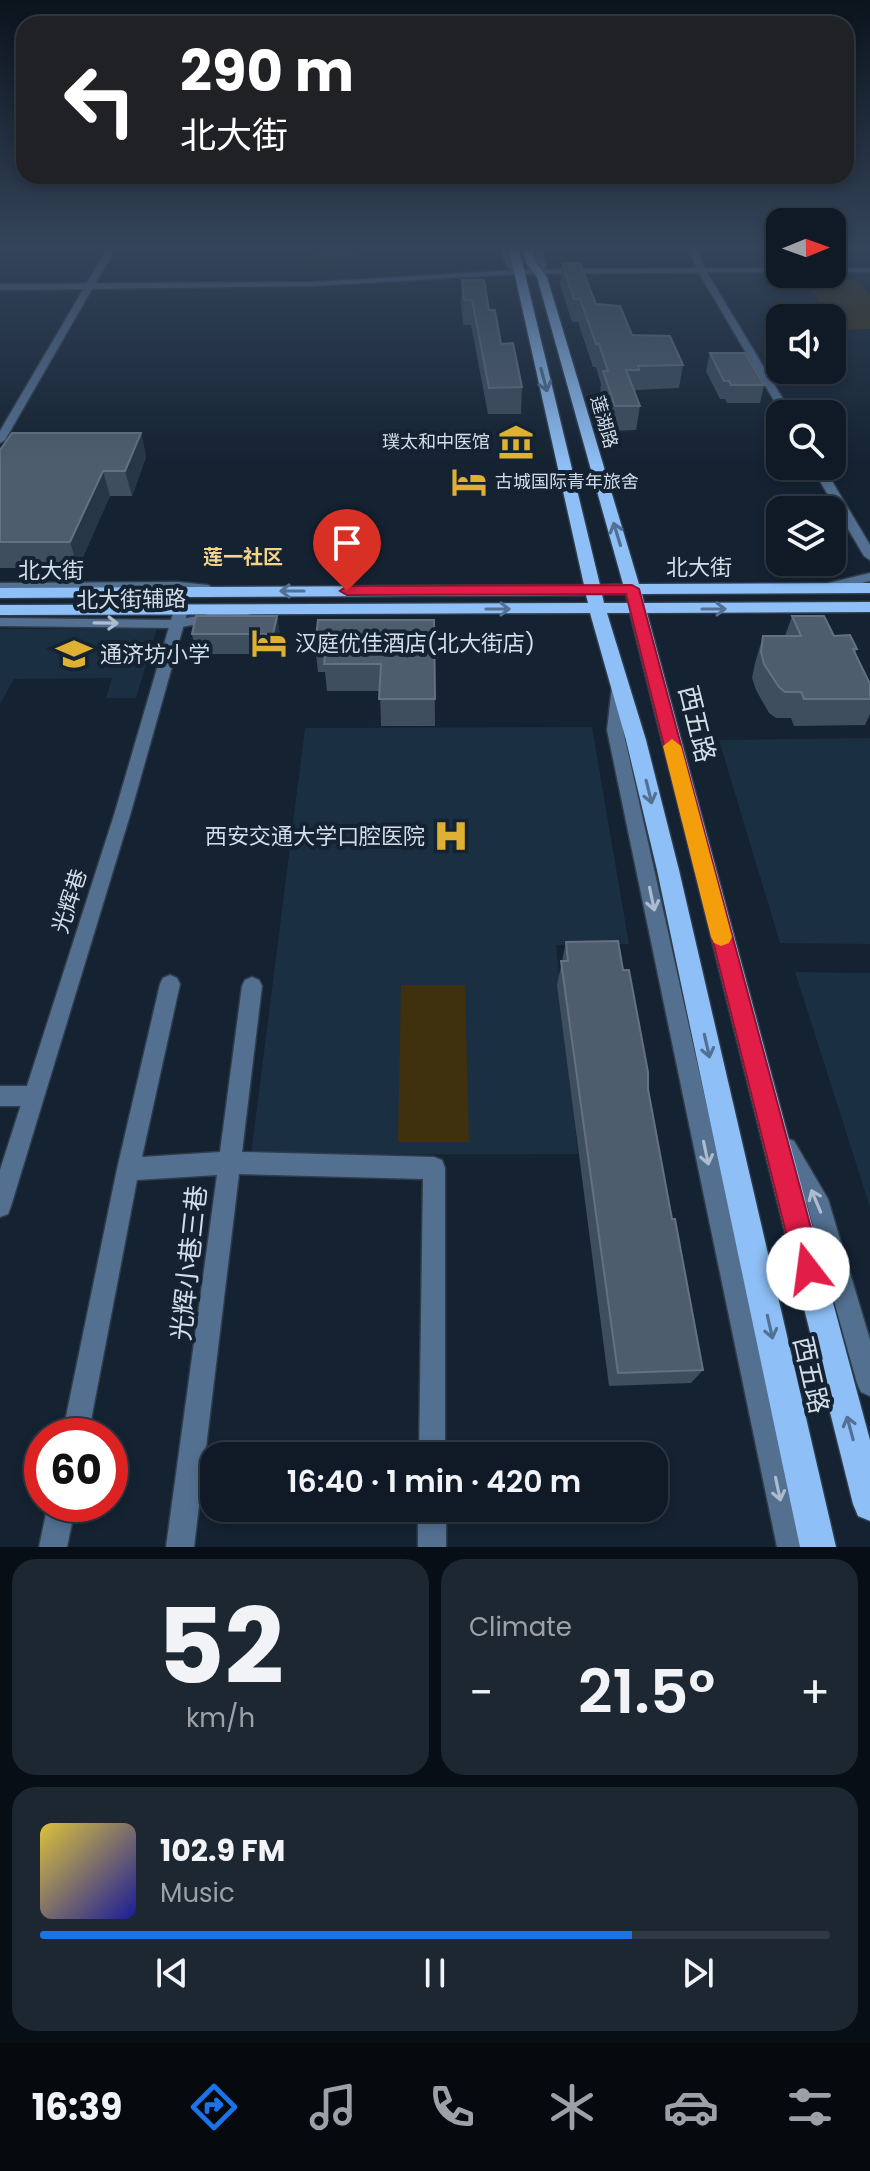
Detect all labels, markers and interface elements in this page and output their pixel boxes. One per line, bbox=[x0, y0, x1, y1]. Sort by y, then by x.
text: 290 m bbox=[180, 32, 354, 111]
icon: left bbox=[48, 48, 152, 152]
text: 北大街 bbox=[180, 110, 288, 161]
north arrow bbox=[766, 208, 846, 288]
map controls bbox=[766, 208, 846, 576]
button: sound bbox=[766, 304, 846, 384]
one-way arrow bbox=[537, 366, 552, 392]
street label: 莲湖路 bbox=[585, 392, 624, 451]
button: search bbox=[766, 400, 846, 480]
museum icon: 璞太和中医馆 bbox=[497, 423, 535, 461]
place label: 璞太和中医馆 bbox=[382, 429, 490, 454]
hotel icon: 古城国际青年旅舍 bbox=[450, 463, 488, 501]
place label: 古城国际青年旅舍 bbox=[495, 469, 639, 494]
button: layers bbox=[766, 496, 846, 576]
pin bbox=[313, 509, 381, 591]
icon: arrive bbox=[325, 521, 369, 565]
one-way arrow bbox=[609, 521, 624, 547]
district label: 莲一社区 bbox=[203, 543, 283, 571]
street label: 北大街 bbox=[666, 552, 732, 583]
street label: 北大街 bbox=[18, 555, 84, 586]
street label: 北大街辅路 bbox=[76, 583, 186, 616]
one-way arrow bbox=[279, 583, 306, 599]
one-way arrow bbox=[484, 601, 511, 617]
one-way arrow bbox=[700, 601, 727, 617]
one-way arrow bbox=[92, 615, 119, 631]
hotel icon: 汉庭优佳酒店(北大街店) bbox=[250, 624, 288, 662]
place label: 汉庭优佳酒店(北大街店) bbox=[295, 628, 535, 659]
school or university icon: 通济坊小学 bbox=[55, 635, 93, 673]
place label: 通济坊小学 bbox=[100, 639, 210, 670]
street label: 西五路 bbox=[670, 682, 724, 766]
one-way arrow bbox=[642, 779, 657, 805]
hospital icon: 西安交通大学口腔医院 bbox=[432, 817, 470, 855]
place label: 西安交通大学口腔医院 bbox=[205, 821, 425, 852]
street label: 光辉巷 bbox=[45, 865, 94, 937]
one-way arrow bbox=[645, 886, 660, 911]
one-way arrow bbox=[700, 1032, 715, 1058]
one-way arrow bbox=[699, 1140, 714, 1165]
street label: 光辉小巷三巷 bbox=[163, 1184, 215, 1342]
one-way arrow bbox=[808, 1189, 822, 1214]
position arrow bbox=[766, 1227, 850, 1311]
one-way arrow bbox=[763, 1313, 778, 1339]
street label: 西五路 bbox=[785, 1333, 837, 1417]
one-way arrow bbox=[842, 1416, 857, 1442]
speed limit sign: 60 bbox=[24, 1418, 128, 1522]
text: 16:40 · 1 min · 420 m bbox=[287, 1460, 581, 1503]
one-way arrow bbox=[771, 1476, 786, 1502]
text: 52 bbox=[157, 1574, 284, 1719]
text: Climate bbox=[469, 1609, 572, 1645]
text: 21.5° bbox=[578, 1650, 715, 1734]
text: − bbox=[469, 1662, 493, 1723]
text: + bbox=[800, 1662, 830, 1723]
text: km/h bbox=[186, 1700, 255, 1736]
text: 102.9 FM bbox=[160, 1829, 285, 1872]
text: Music bbox=[160, 1875, 235, 1911]
icon: previous bbox=[150, 1951, 194, 1995]
icon: pause bbox=[413, 1951, 457, 1995]
icon: next bbox=[676, 1951, 720, 1995]
icon: directions bbox=[186, 2079, 242, 2135]
icon: music bbox=[305, 2079, 361, 2135]
icon: phone bbox=[424, 2079, 480, 2135]
icon: climate bbox=[544, 2079, 600, 2135]
icon: car bbox=[663, 2079, 719, 2135]
icon: filters bbox=[782, 2079, 838, 2135]
text: 16:39 bbox=[32, 2082, 122, 2133]

